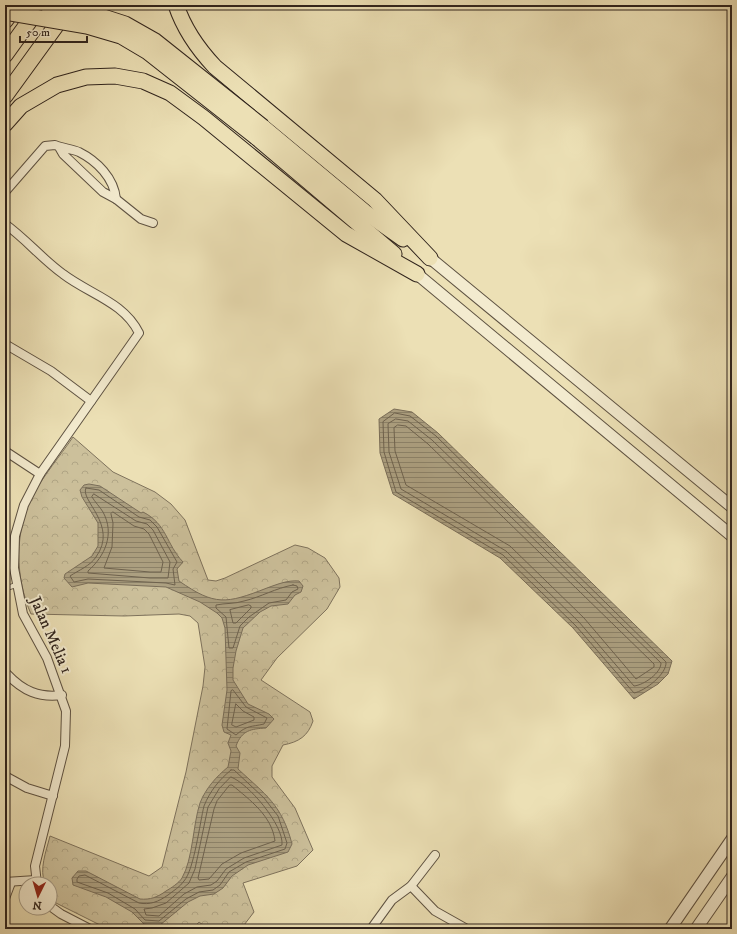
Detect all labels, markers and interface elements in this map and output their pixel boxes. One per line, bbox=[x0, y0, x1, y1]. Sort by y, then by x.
scale bar bbox=[20, 18, 87, 44]
text: 50 m bbox=[26, 25, 50, 40]
street label: Jalan Melia 1 bbox=[24, 592, 77, 677]
north arrow bbox=[18, 876, 58, 916]
text: N bbox=[32, 898, 42, 912]

